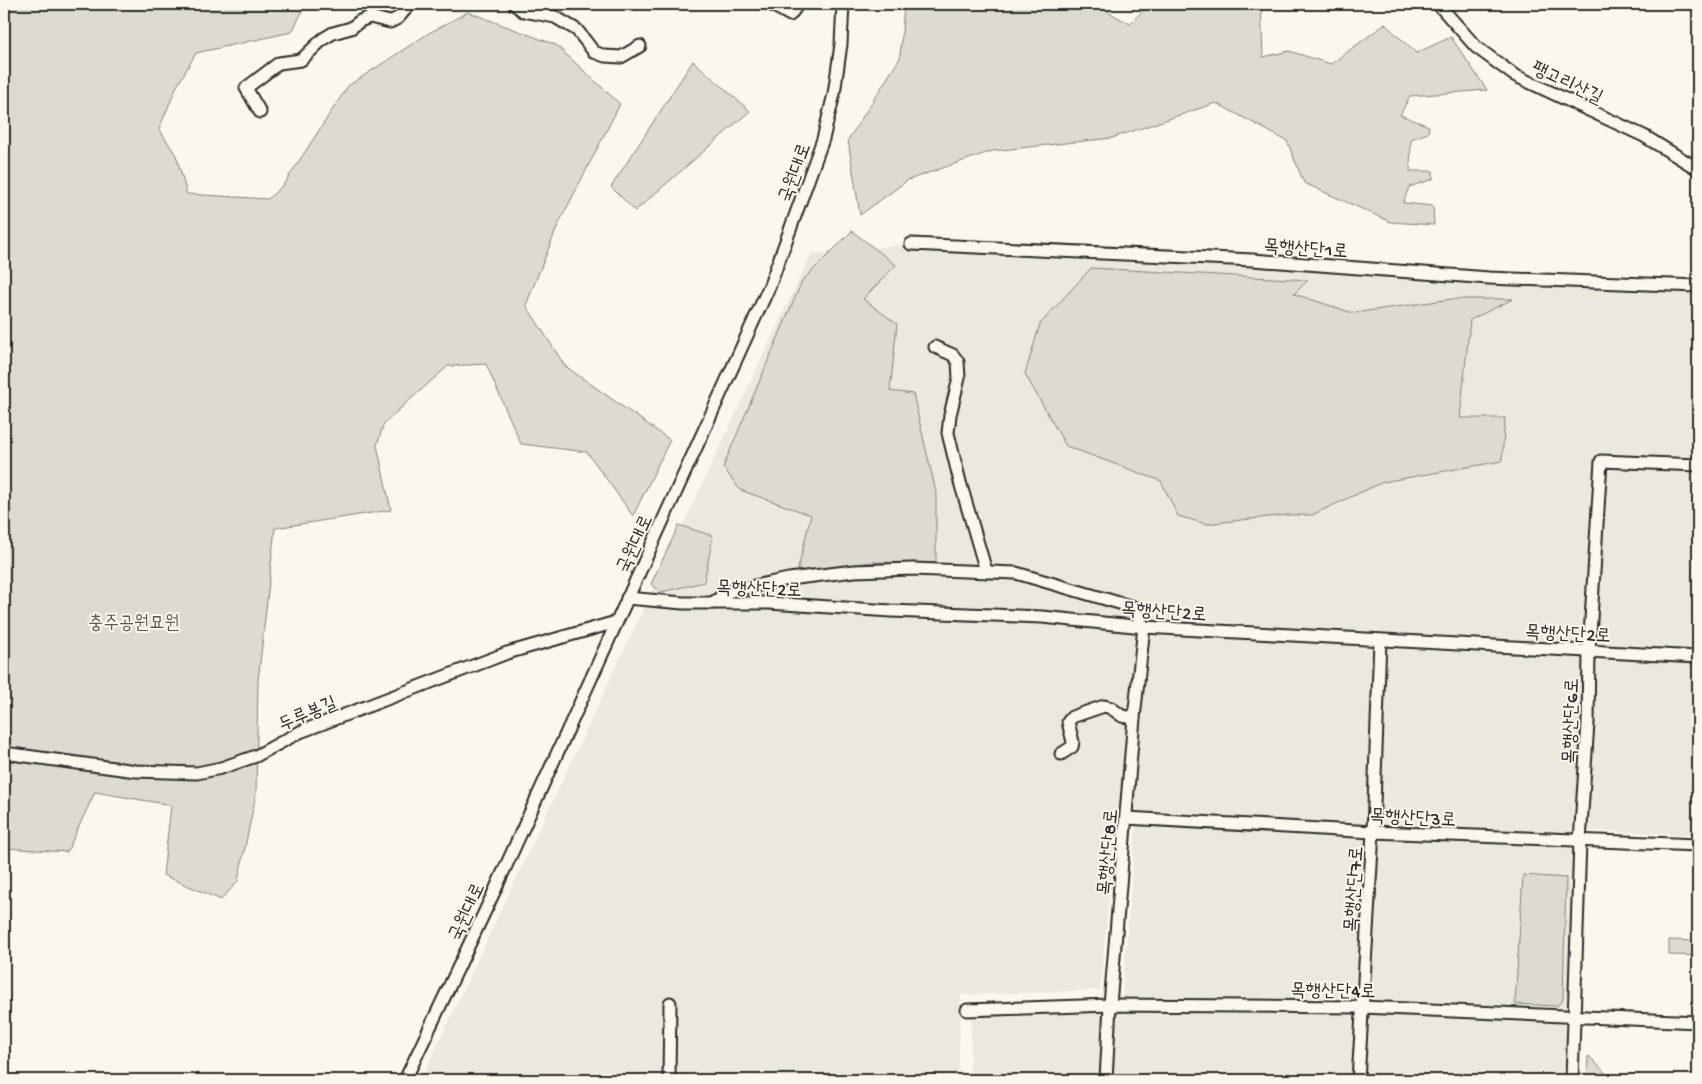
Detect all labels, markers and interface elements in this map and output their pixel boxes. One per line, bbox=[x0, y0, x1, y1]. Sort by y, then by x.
street label: 팽고리산길 bbox=[1527, 58, 1606, 111]
street label: 국원대로 bbox=[775, 141, 818, 206]
street label: 목행산단1로 bbox=[1263, 236, 1349, 265]
street label: 국원대로 bbox=[613, 512, 660, 577]
street label: 목행산단2로 bbox=[716, 578, 802, 603]
street label: 목행산단2로 bbox=[1120, 599, 1207, 628]
park label: 충주공원묘원 bbox=[88, 613, 180, 636]
street label: 목행산단2로 bbox=[1524, 622, 1611, 649]
street label: 목행산단6로 bbox=[1560, 678, 1585, 765]
street label: 두루봉길 bbox=[276, 693, 341, 738]
street label: 목행산단3로 bbox=[1369, 806, 1457, 833]
street label: 목행산단8로 bbox=[1094, 808, 1125, 897]
street label: 목행산단7로 bbox=[1341, 845, 1370, 933]
street label: 국원대로 bbox=[445, 880, 492, 945]
street label: 목행산단4로 bbox=[1290, 980, 1376, 1005]

